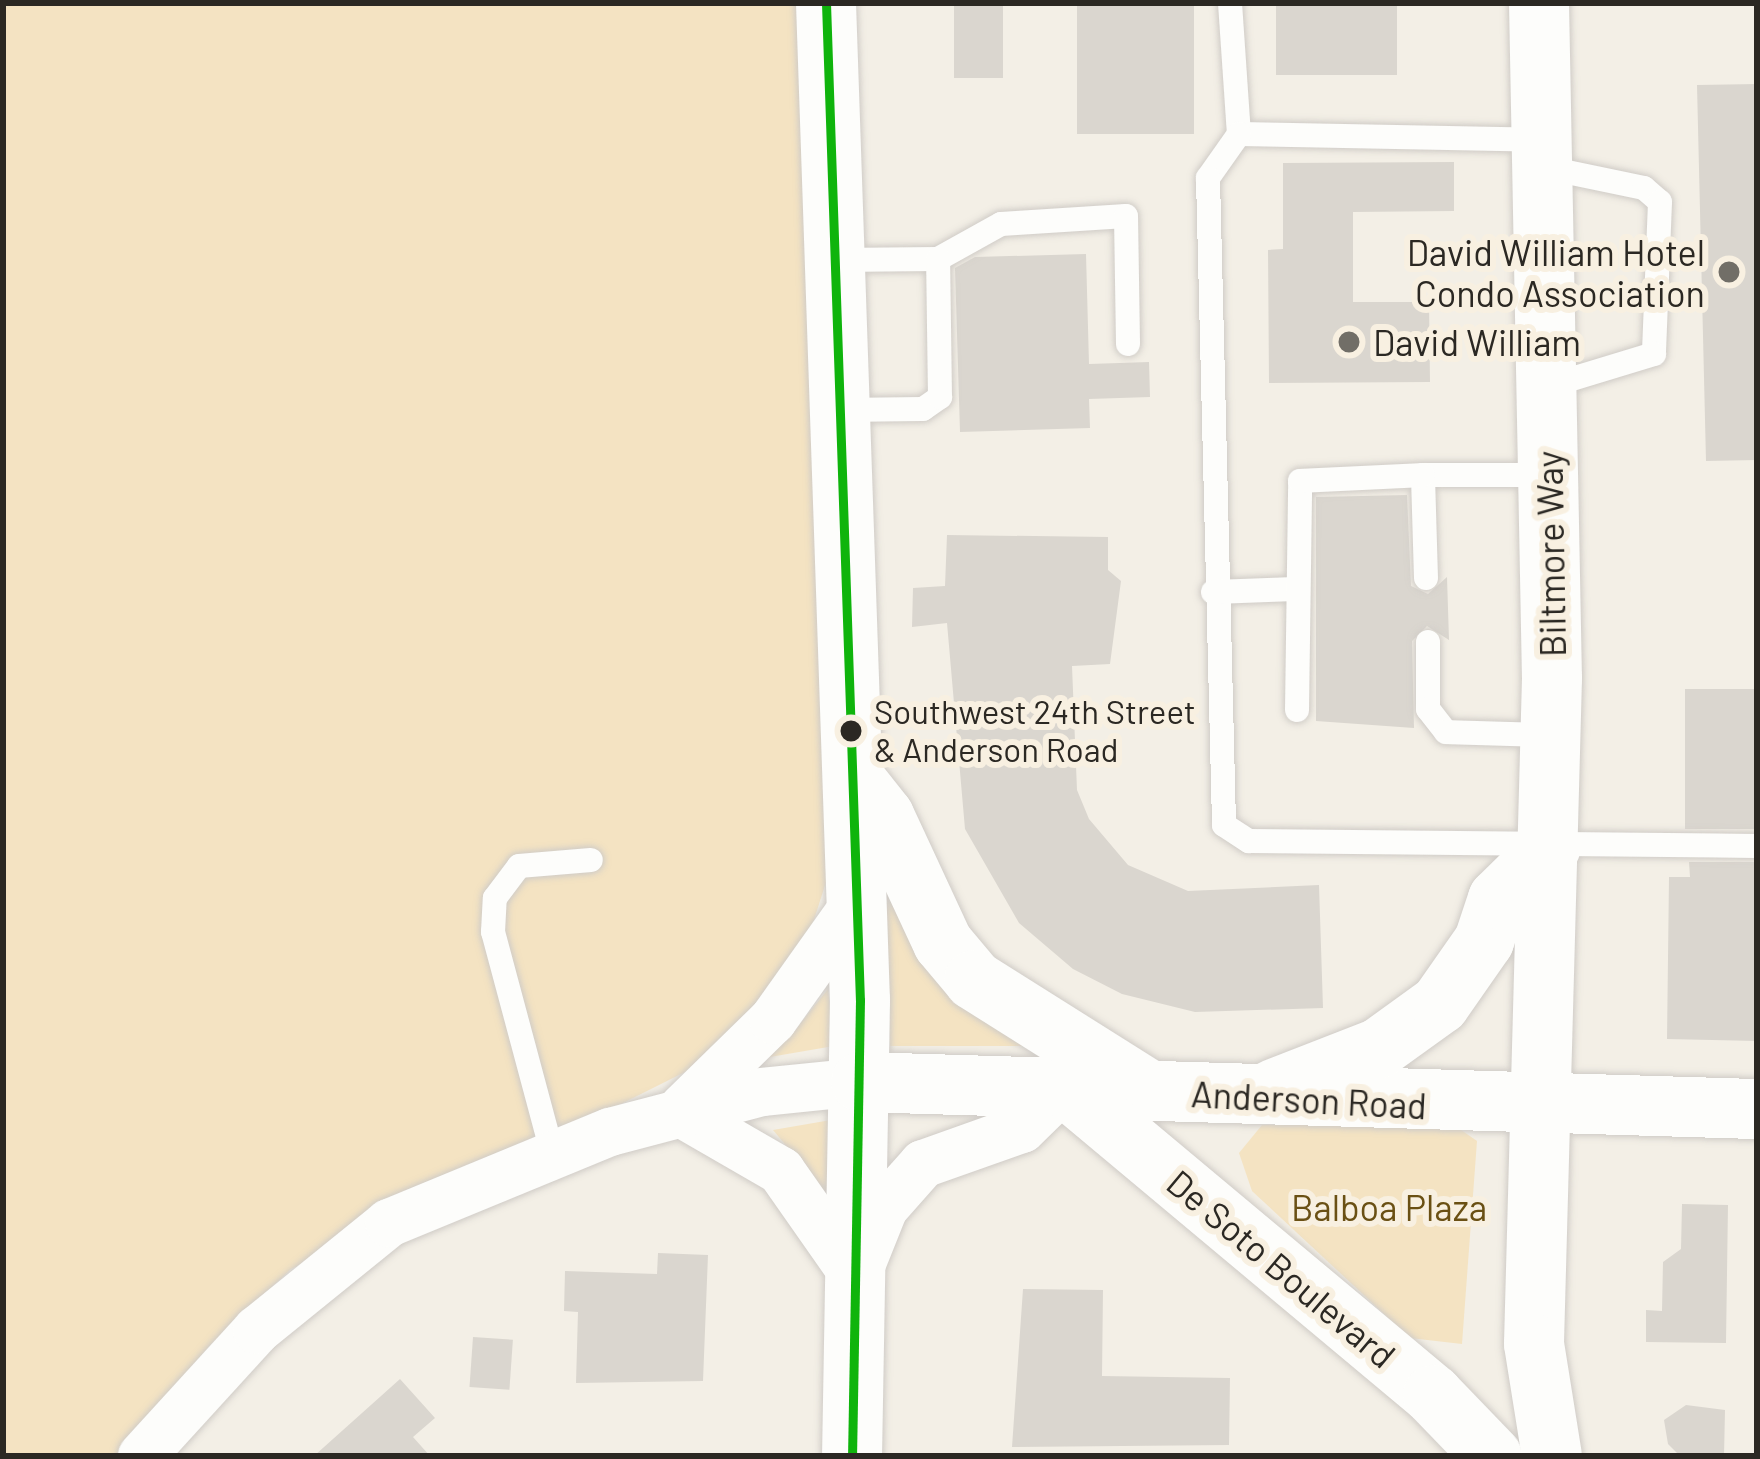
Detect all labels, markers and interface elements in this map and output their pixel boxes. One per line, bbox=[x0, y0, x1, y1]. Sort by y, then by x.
place label: David William Hotel Condo Association bbox=[1407, 229, 1705, 314]
marker: David William Hotel Condo Association bbox=[1716, 259, 1742, 285]
place label: David William bbox=[1373, 320, 1581, 364]
marker: David William bbox=[1336, 329, 1362, 355]
street label: Biltmore Way bbox=[1527, 451, 1573, 657]
place label: Southwest 24th Street & Anderson Road bbox=[874, 692, 1196, 770]
marker: Southwest 24th Street & Anderson Road bbox=[840, 720, 862, 742]
street label: Anderson Road bbox=[1190, 1071, 1428, 1127]
street label: De Soto Boulevard bbox=[1159, 1160, 1405, 1376]
park label: Balboa Plaza bbox=[1291, 1185, 1487, 1229]

